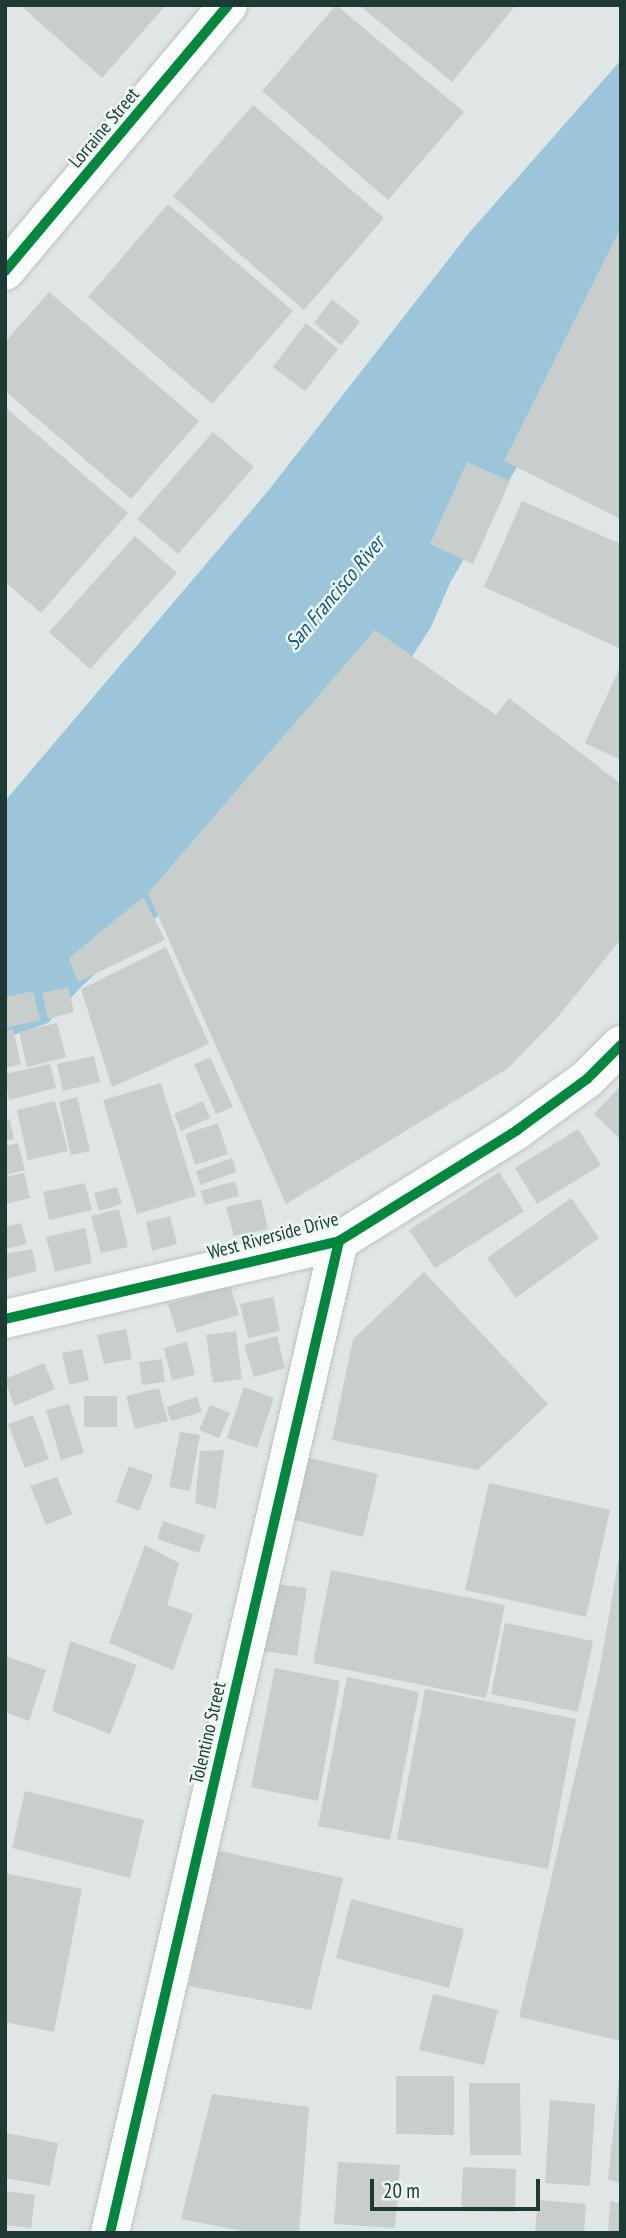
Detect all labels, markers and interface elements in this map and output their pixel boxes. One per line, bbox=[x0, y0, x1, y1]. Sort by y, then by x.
street label: Lorraine Street bbox=[64, 84, 144, 172]
water label: San Francisco River bbox=[280, 531, 390, 655]
street label: West Riverside Drive bbox=[205, 1208, 341, 1264]
street label: Tolentino Street bbox=[185, 1679, 231, 1787]
scale bar bbox=[374, 2164, 544, 2208]
text: 20 m bbox=[383, 2177, 420, 2204]

